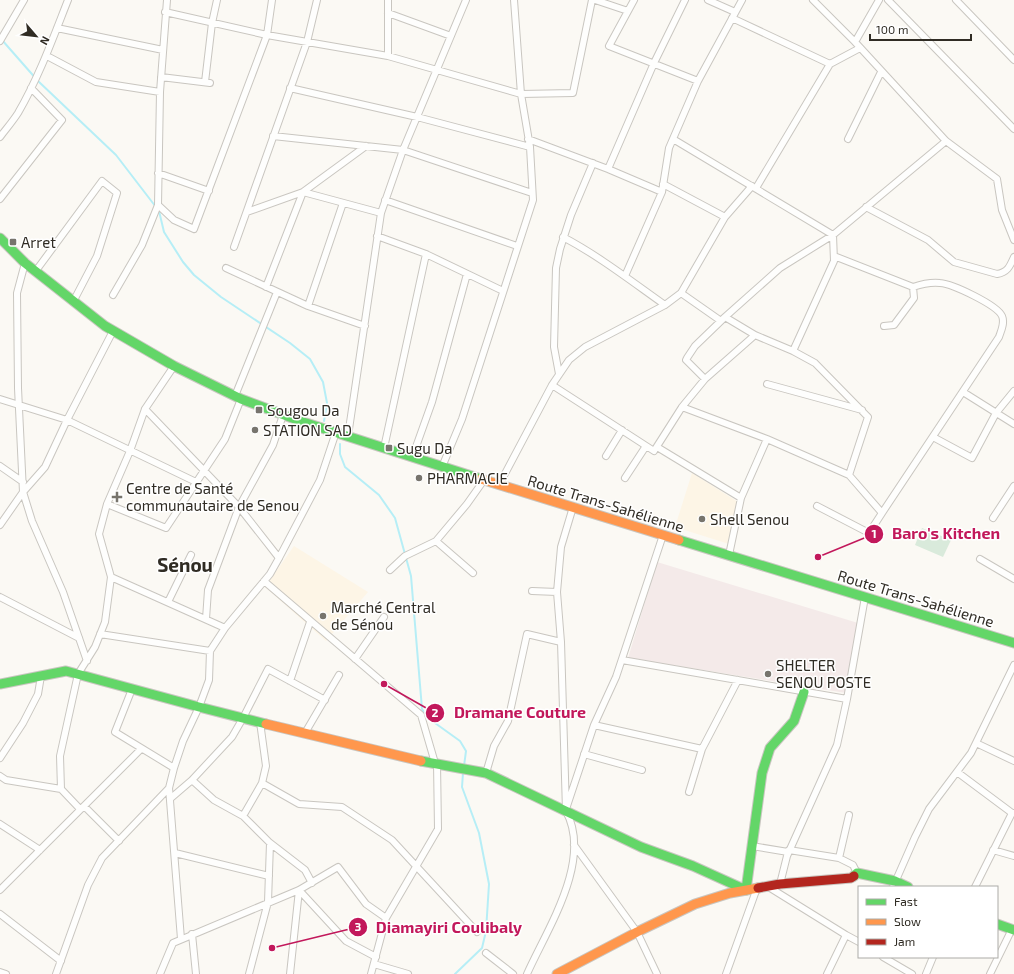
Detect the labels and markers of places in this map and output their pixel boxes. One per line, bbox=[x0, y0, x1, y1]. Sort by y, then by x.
place label: Arret bbox=[21, 233, 56, 251]
marker: Arret bbox=[8, 237, 18, 247]
place label: Sougou Da bbox=[267, 401, 339, 419]
marker: Sougou Da bbox=[254, 405, 264, 415]
place label: STATION SAD bbox=[263, 421, 352, 439]
marker: STATION SAD bbox=[250, 425, 260, 435]
place label: Sugu Da bbox=[397, 439, 452, 457]
marker: Sugu Da bbox=[384, 443, 394, 453]
place label: PHARMACIE bbox=[427, 469, 508, 487]
marker: PHARMACIE bbox=[414, 473, 424, 483]
place label: Centre de Santé communautaire de Senou bbox=[126, 479, 299, 514]
marker: Centre de Santé communautaire de Senou bbox=[111, 491, 123, 503]
place label: Shell Senou bbox=[710, 510, 789, 528]
marker: Shell Senou bbox=[697, 514, 707, 524]
callout: Baro's Kitchen bbox=[864, 520, 1008, 548]
place label: Marché Central de Sénou bbox=[331, 598, 436, 633]
marker: Marché Central de Sénou bbox=[318, 611, 328, 621]
place label: SHELTER SENOU POSTE bbox=[776, 656, 871, 691]
marker: SHELTER SENOU POSTE bbox=[763, 669, 773, 679]
callout: Dramane Couture bbox=[425, 699, 594, 727]
callout: Diamayiri Coulibaly bbox=[348, 913, 530, 941]

